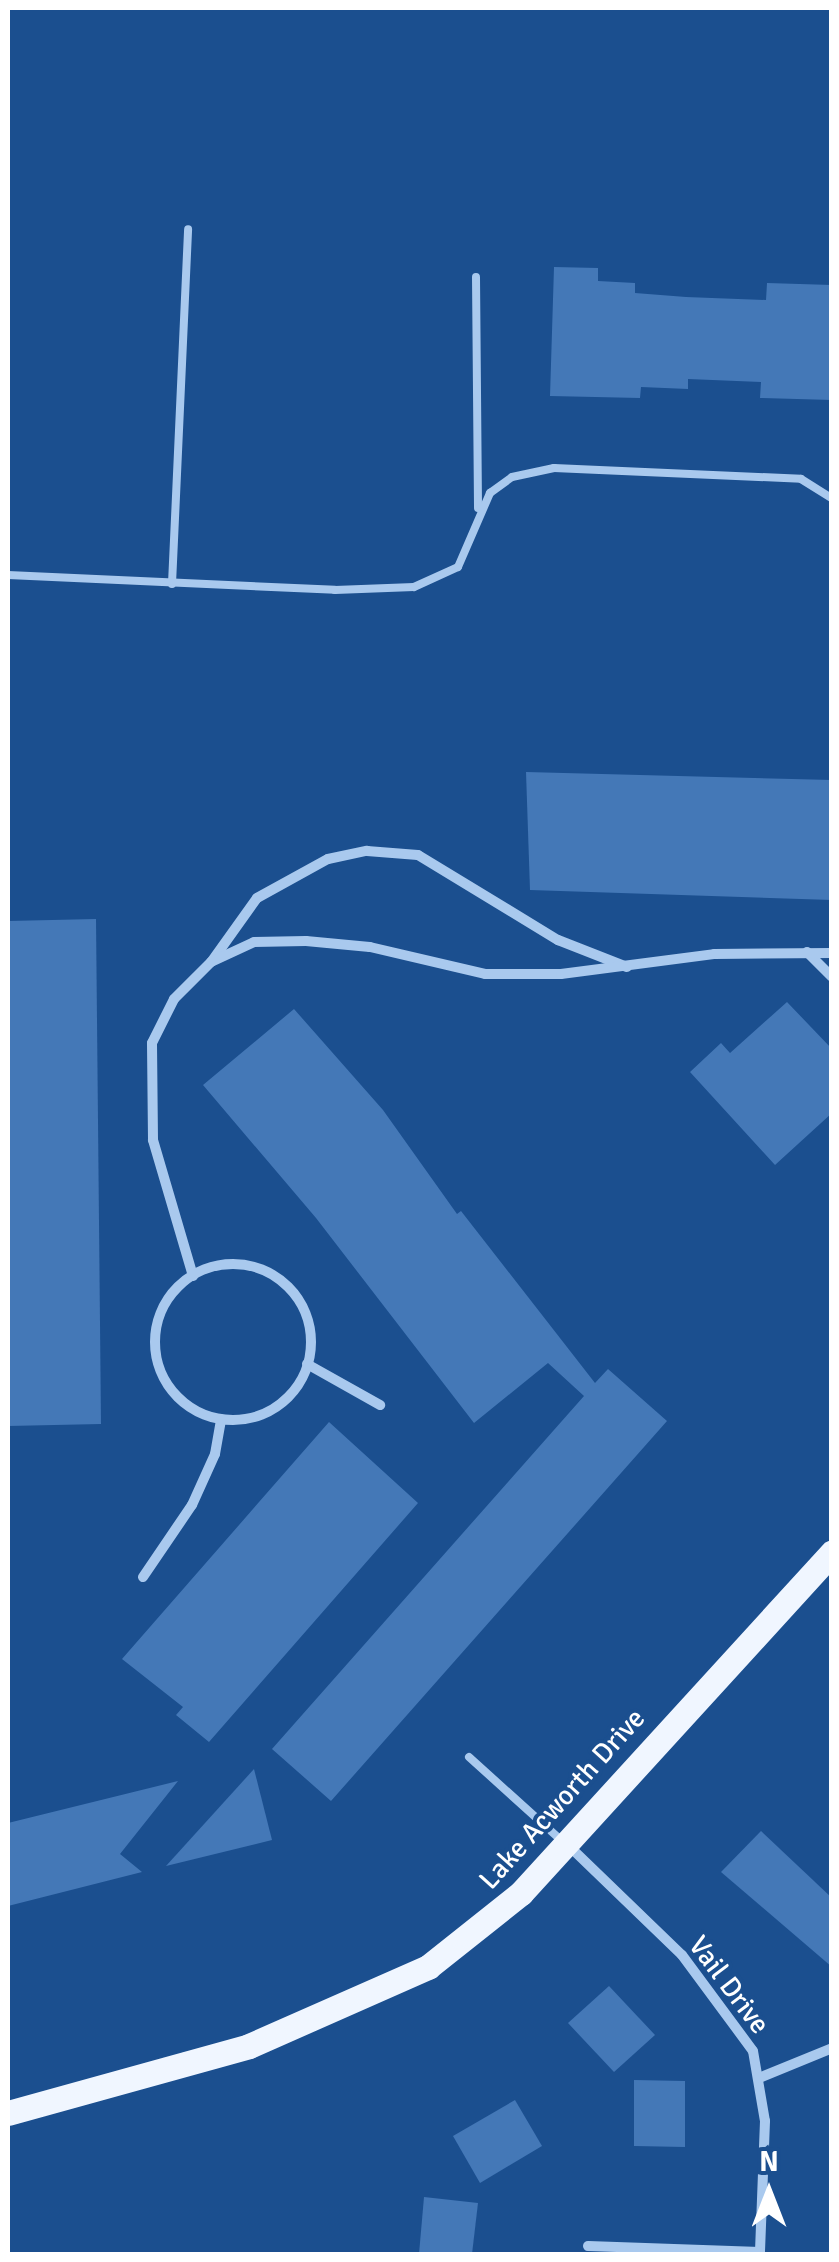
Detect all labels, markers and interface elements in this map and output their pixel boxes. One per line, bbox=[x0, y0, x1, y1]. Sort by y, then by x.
street label: Lake Acworth Drive bbox=[472, 1702, 652, 1896]
street label: Vail Drive bbox=[681, 1929, 777, 2041]
north arrow bbox=[719, 2142, 819, 2242]
text: N bbox=[759, 2145, 779, 2179]

